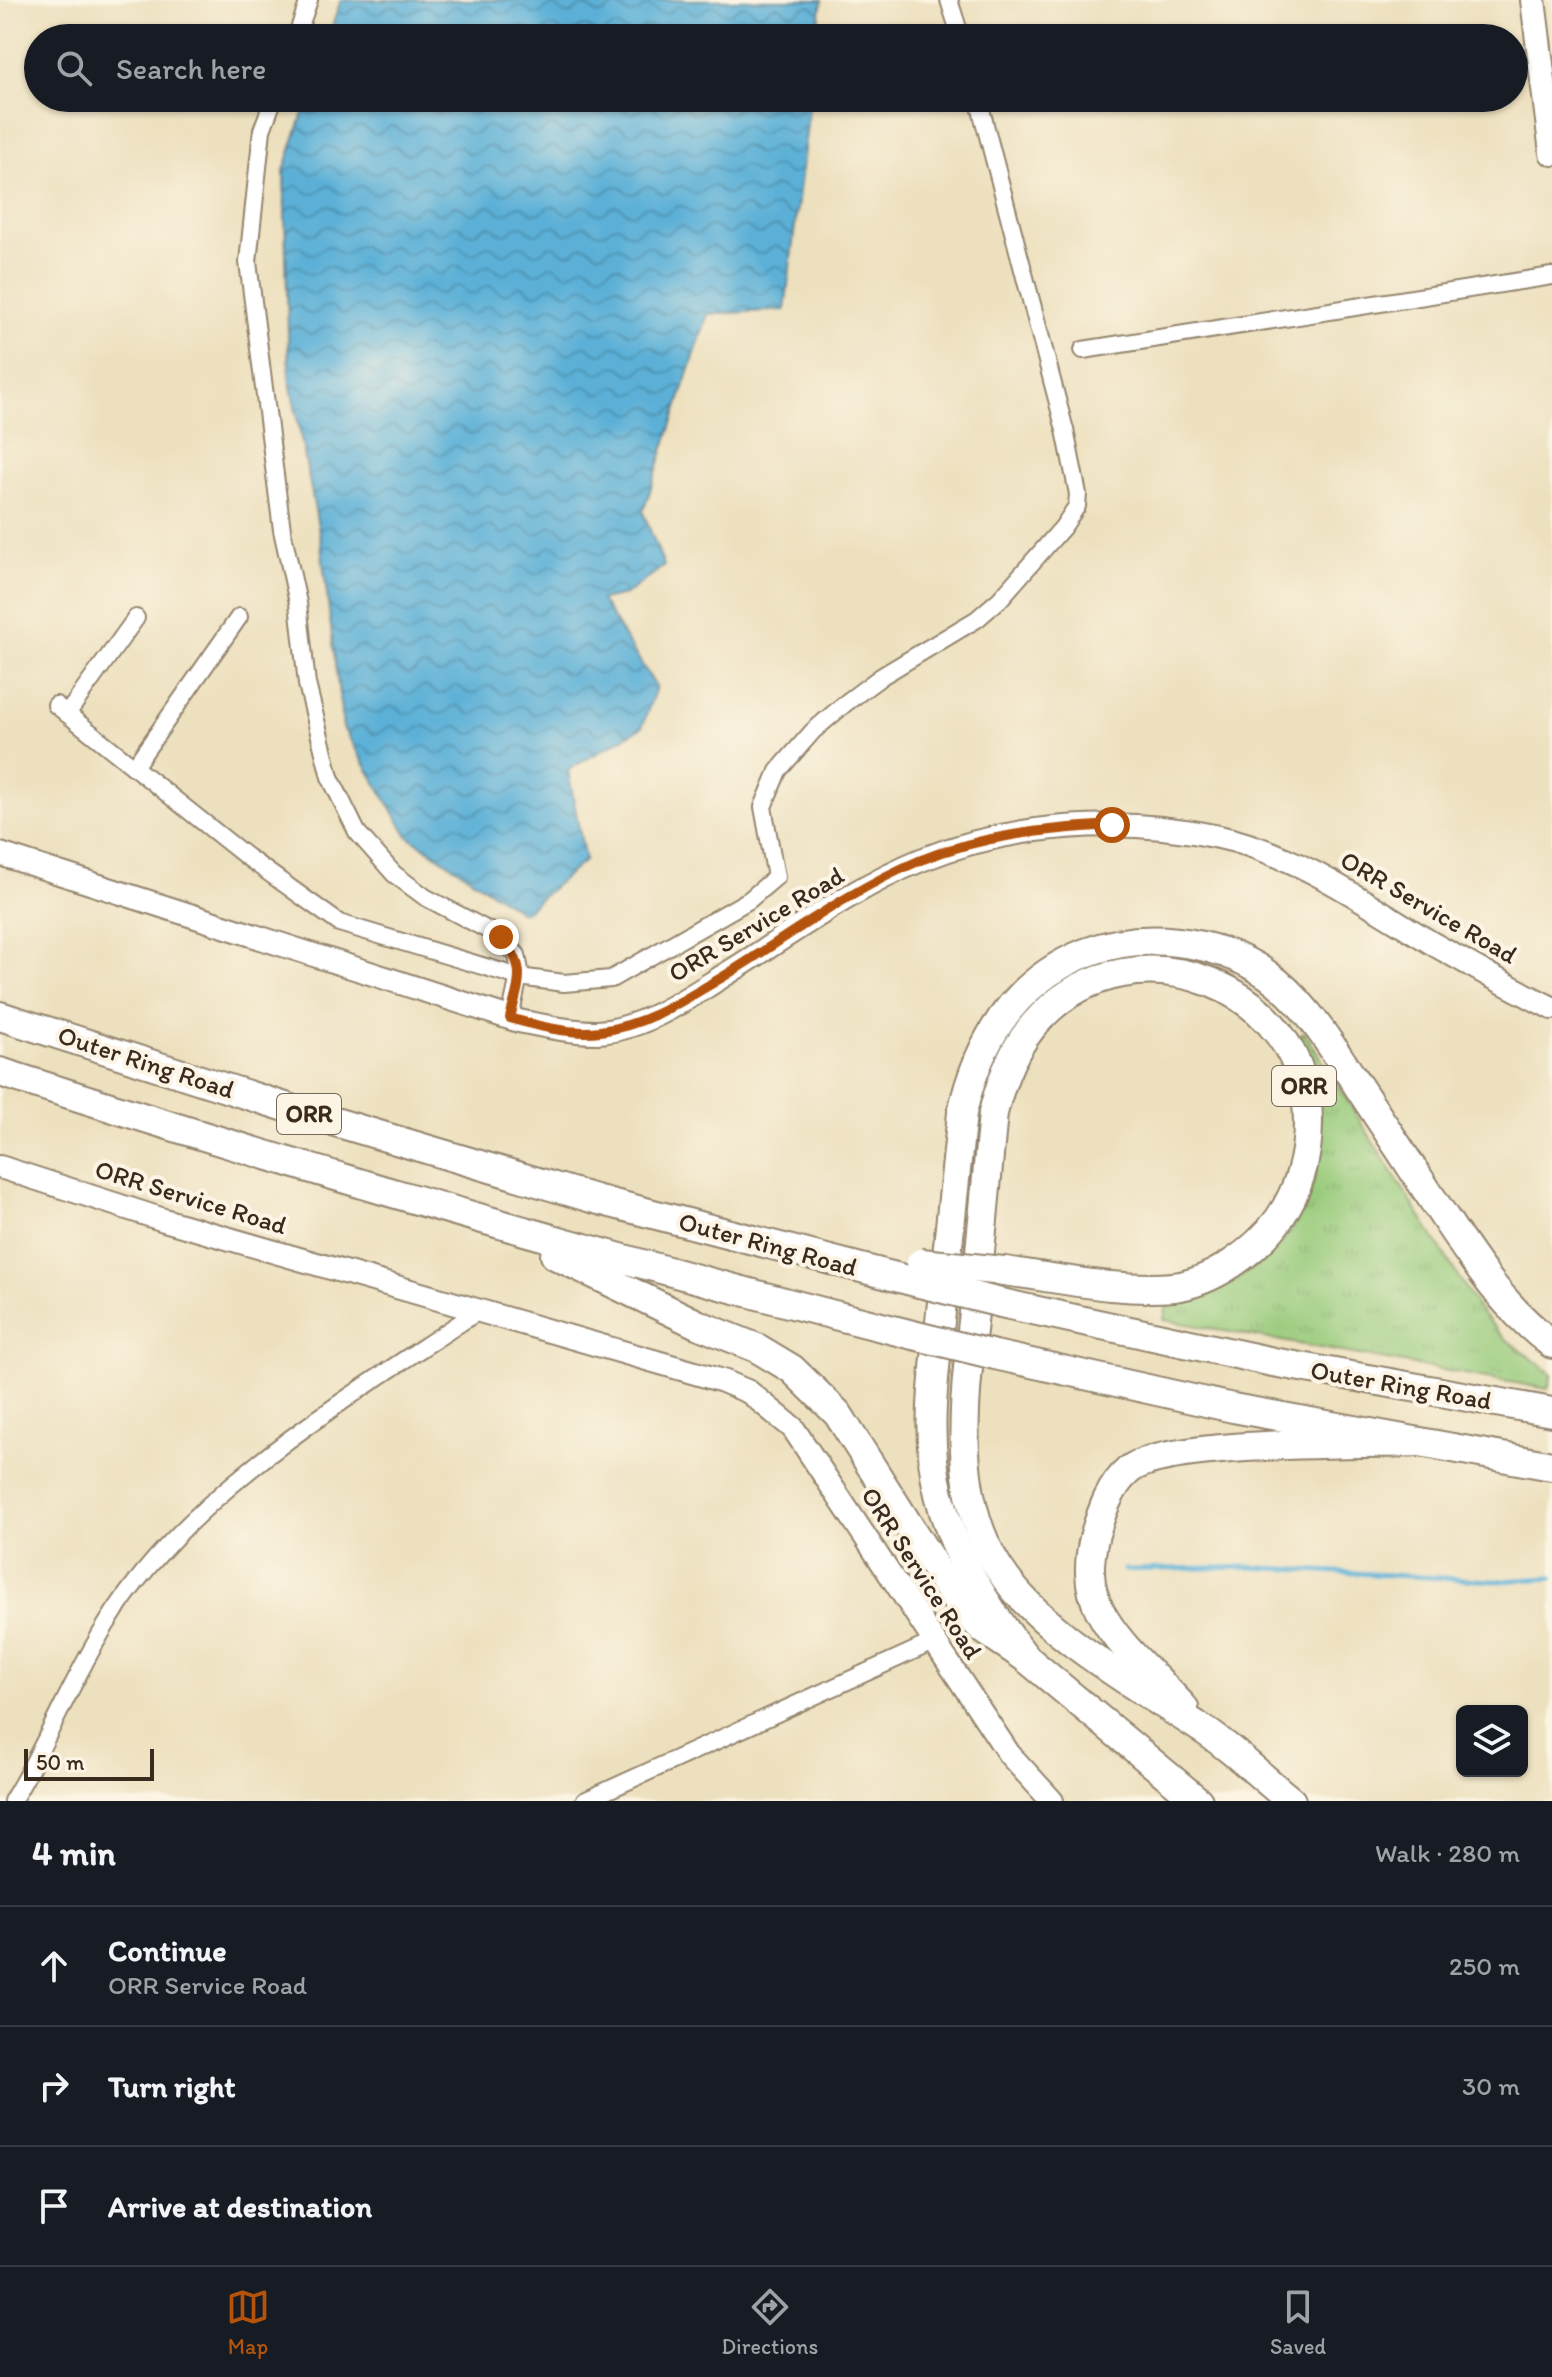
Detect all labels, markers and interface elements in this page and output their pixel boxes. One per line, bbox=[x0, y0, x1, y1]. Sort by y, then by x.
search box bbox=[24, 24, 1528, 112]
icon: search bbox=[52, 46, 96, 90]
text: Search here bbox=[116, 50, 266, 87]
route start bbox=[1094, 807, 1130, 843]
street label: ORR Service Road bbox=[1335, 843, 1524, 971]
street label: ORR Service Road bbox=[662, 859, 850, 989]
route end bbox=[483, 919, 519, 955]
street label: Outer Ring Road bbox=[54, 1018, 238, 1106]
road number: ORR bbox=[1272, 1066, 1336, 1106]
road number: ORR bbox=[277, 1094, 341, 1134]
street label: ORR Service Road bbox=[91, 1153, 292, 1242]
street label: Outer Ring Road bbox=[675, 1205, 861, 1283]
street label: Outer Ring Road bbox=[1308, 1353, 1494, 1417]
street label: ORR Service Road bbox=[854, 1481, 990, 1666]
map controls bbox=[1456, 1705, 1528, 1777]
button: layers bbox=[1456, 1705, 1528, 1777]
scale bar bbox=[24, 1745, 154, 1781]
text: 50 m bbox=[36, 1749, 85, 1776]
text: 4 min bbox=[32, 1833, 116, 1874]
text: Walk · 280 m bbox=[1375, 1837, 1520, 1869]
text: Continue bbox=[108, 1932, 227, 1969]
icon: ahead bbox=[32, 1944, 76, 1988]
text: 250 m bbox=[1449, 1950, 1520, 1982]
text: ORR Service Road bbox=[108, 1969, 307, 2001]
icon: right bbox=[32, 2064, 76, 2108]
text: Turn right bbox=[108, 2068, 236, 2105]
text: 30 m bbox=[1462, 2070, 1520, 2102]
icon: arrive bbox=[32, 2184, 76, 2228]
text: Arrive at destination bbox=[108, 2188, 372, 2225]
tab: Map bbox=[226, 2285, 270, 2360]
tab: Directions bbox=[722, 2285, 818, 2360]
tab: Saved bbox=[1270, 2285, 1326, 2360]

